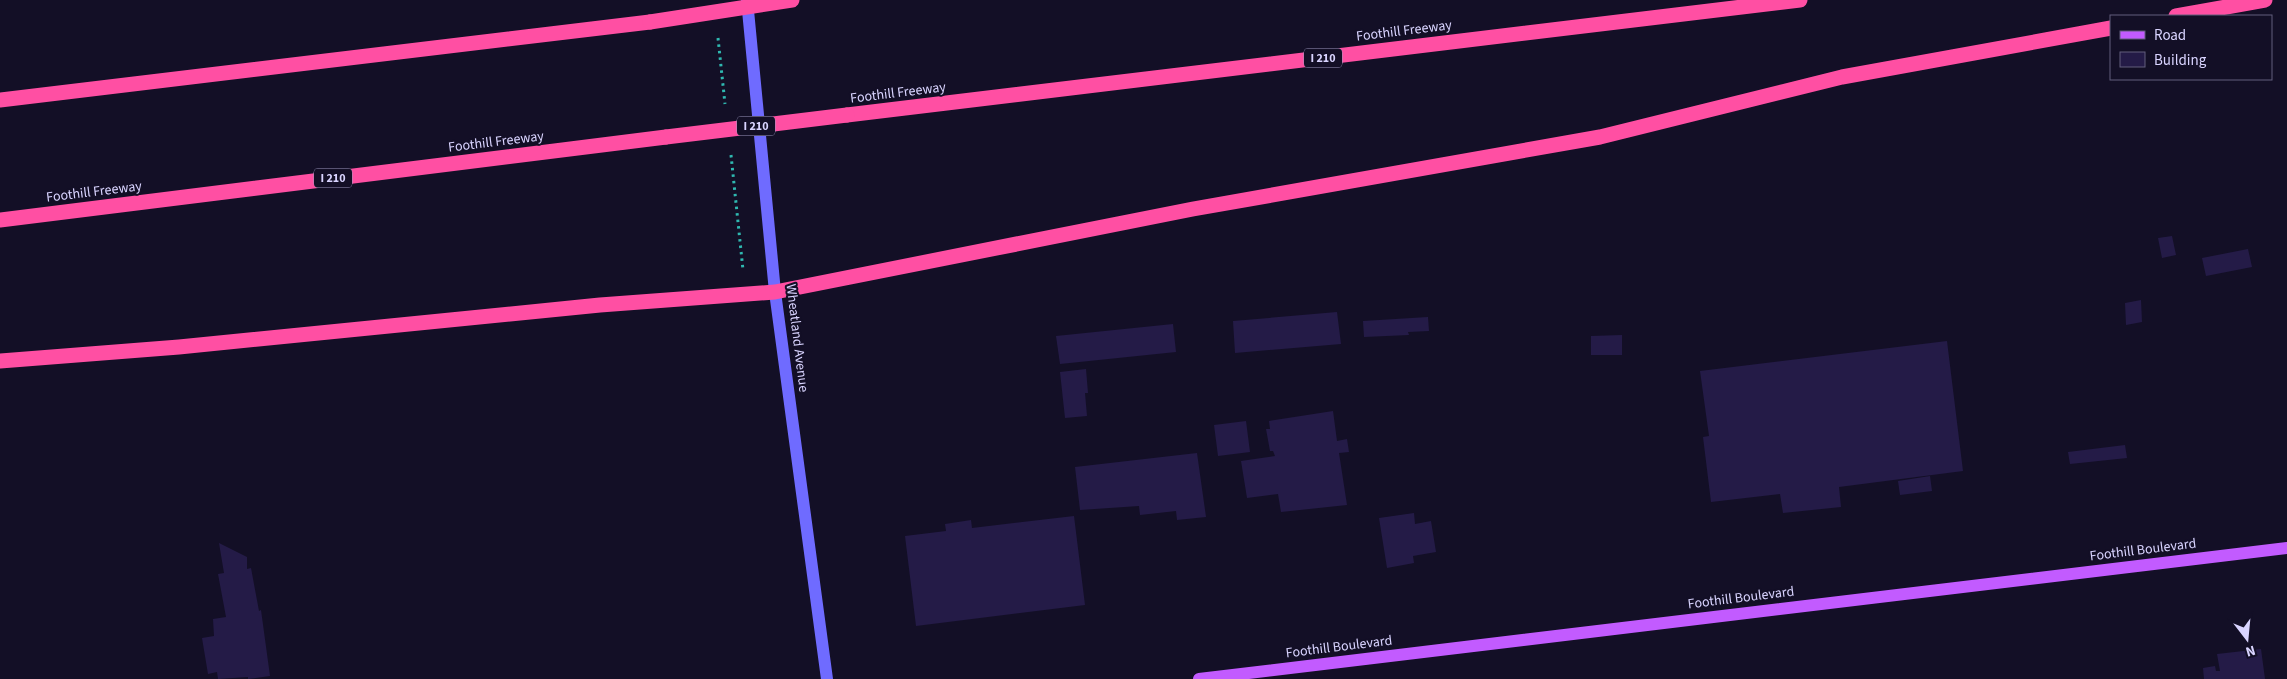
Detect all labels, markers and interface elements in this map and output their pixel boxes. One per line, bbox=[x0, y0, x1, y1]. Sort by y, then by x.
street label: Foothill Freeway bbox=[1355, 15, 1453, 47]
legend bbox=[2110, 15, 2272, 80]
text: Road bbox=[2154, 25, 2186, 46]
road number: I 210 bbox=[1304, 48, 1342, 68]
text: Building bbox=[2154, 50, 2207, 71]
street label: Foothill Freeway bbox=[849, 77, 947, 109]
road number: I 210 bbox=[737, 116, 775, 136]
street label: Foothill Freeway bbox=[447, 126, 545, 158]
road number: I 210 bbox=[314, 168, 352, 188]
street label: Foothill Freeway bbox=[45, 176, 143, 208]
street label: Wheatland Avenue bbox=[780, 283, 814, 393]
street label: Foothill Boulevard bbox=[2089, 534, 2197, 566]
street label: Foothill Boulevard bbox=[1687, 582, 1795, 614]
north arrow bbox=[2222, 614, 2272, 664]
street label: Foothill Boulevard bbox=[1285, 631, 1393, 663]
text: N bbox=[2243, 640, 2258, 661]

